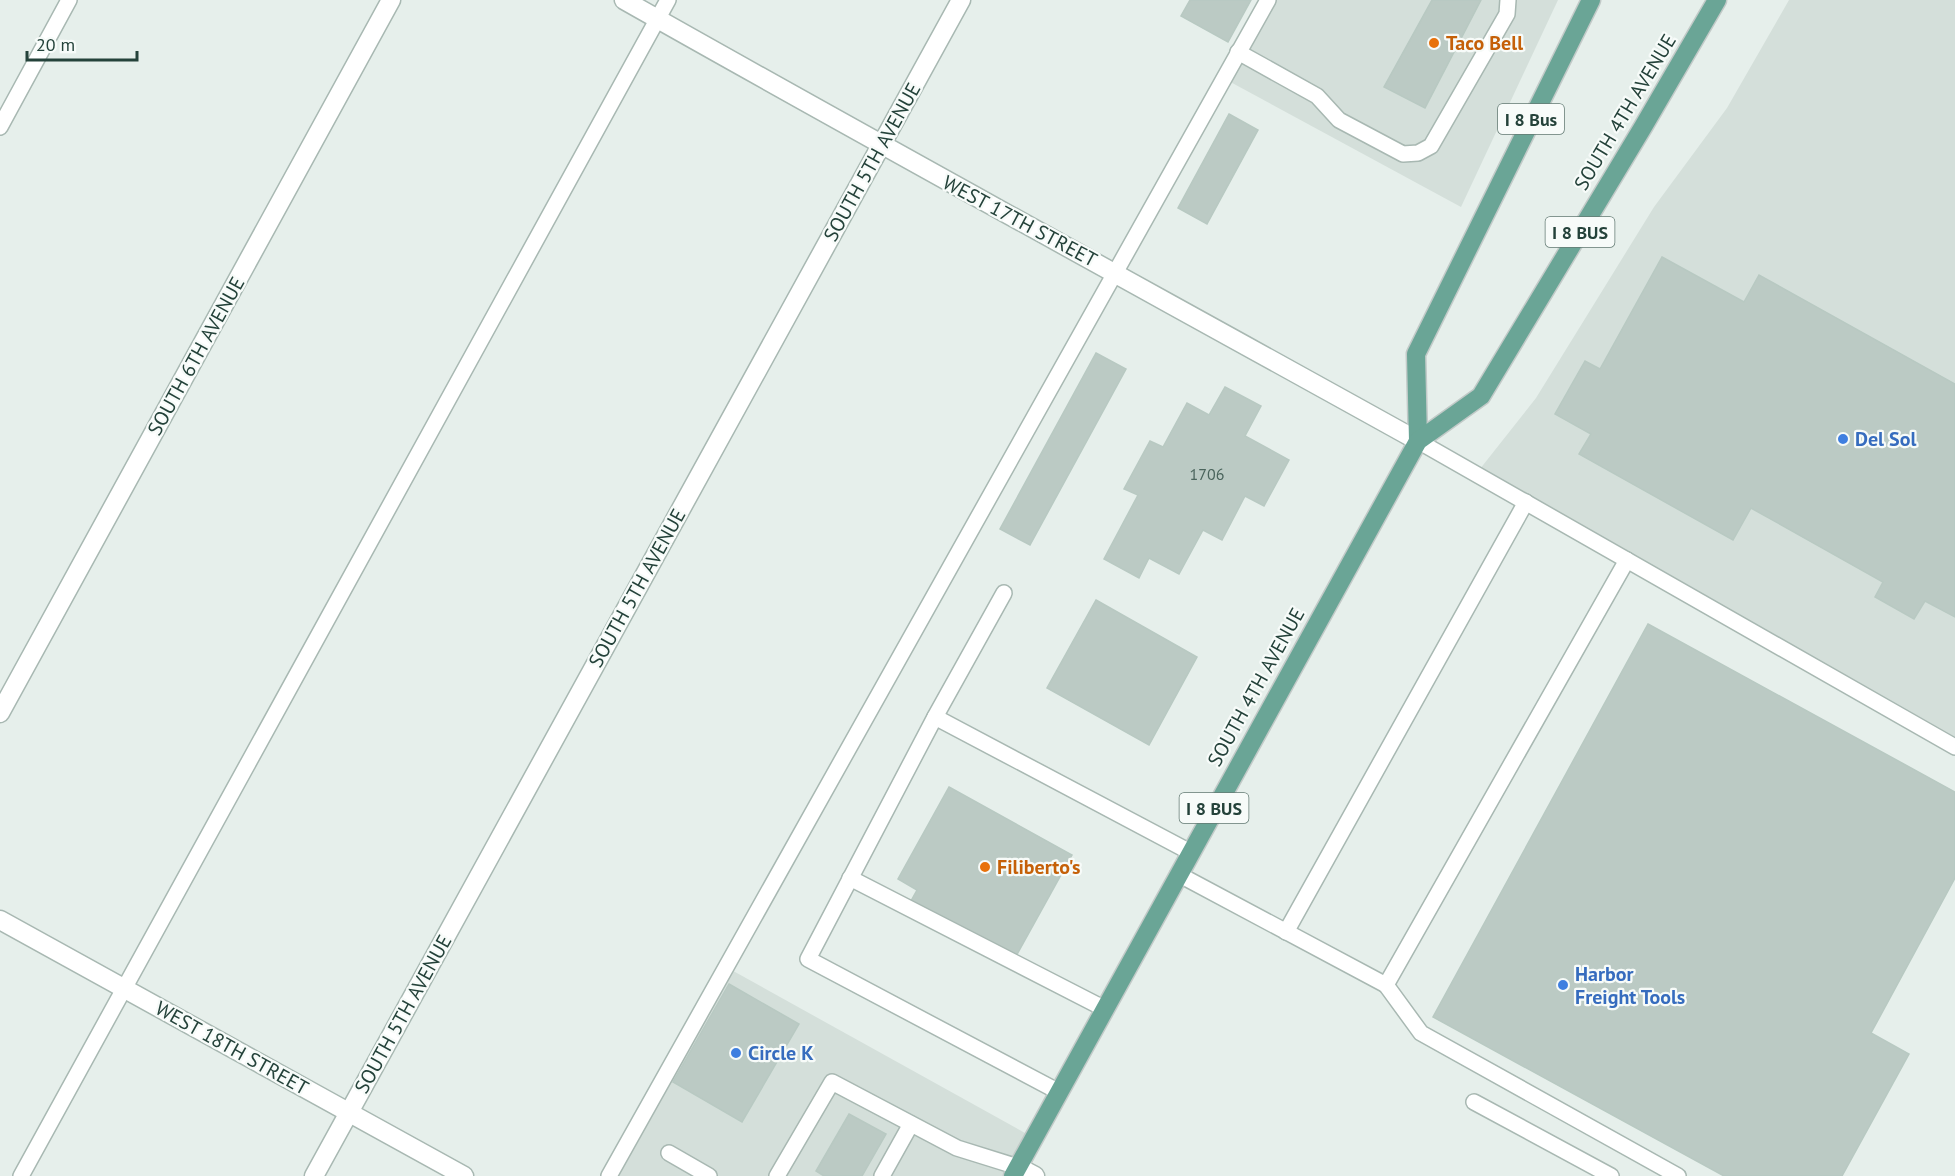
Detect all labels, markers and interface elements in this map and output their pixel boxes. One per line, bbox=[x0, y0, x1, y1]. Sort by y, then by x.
scale bar bbox=[27, 24, 136, 62]
street label: SOUTH 4TH AVENUE bbox=[1568, 29, 1682, 195]
place label: Taco Bell bbox=[1446, 30, 1523, 56]
text: 20 m bbox=[36, 33, 75, 56]
marker: Taco Bell bbox=[1427, 36, 1441, 50]
street label: SOUTH 5TH AVENUE bbox=[818, 78, 926, 246]
road number: I 8 Bus bbox=[1498, 104, 1564, 134]
street label: WEST 17TH STREET bbox=[938, 169, 1102, 273]
road number: I 8 BUS bbox=[1546, 217, 1614, 247]
street label: SOUTH 6TH AVENUE bbox=[142, 272, 250, 440]
place label: Del Sol bbox=[1855, 426, 1916, 452]
marker: Del Sol bbox=[1836, 432, 1850, 446]
house number: 1706 bbox=[1190, 464, 1224, 484]
street label: SOUTH 5TH AVENUE bbox=[583, 504, 691, 672]
street label: SOUTH 4TH AVENUE bbox=[1202, 603, 1310, 771]
road number: I 8 BUS bbox=[1180, 793, 1248, 823]
place label: Filiberto's bbox=[997, 854, 1081, 880]
marker: Filiberto's bbox=[978, 860, 992, 874]
street label: SOUTH 5TH AVENUE bbox=[349, 930, 457, 1098]
place label: Harbor Freight Tools bbox=[1575, 961, 1685, 1010]
marker: Harbor Freight Tools bbox=[1556, 978, 1570, 992]
street label: WEST 18TH STREET bbox=[151, 995, 313, 1101]
place label: Circle K bbox=[748, 1040, 814, 1066]
marker: Circle K bbox=[729, 1046, 743, 1060]

